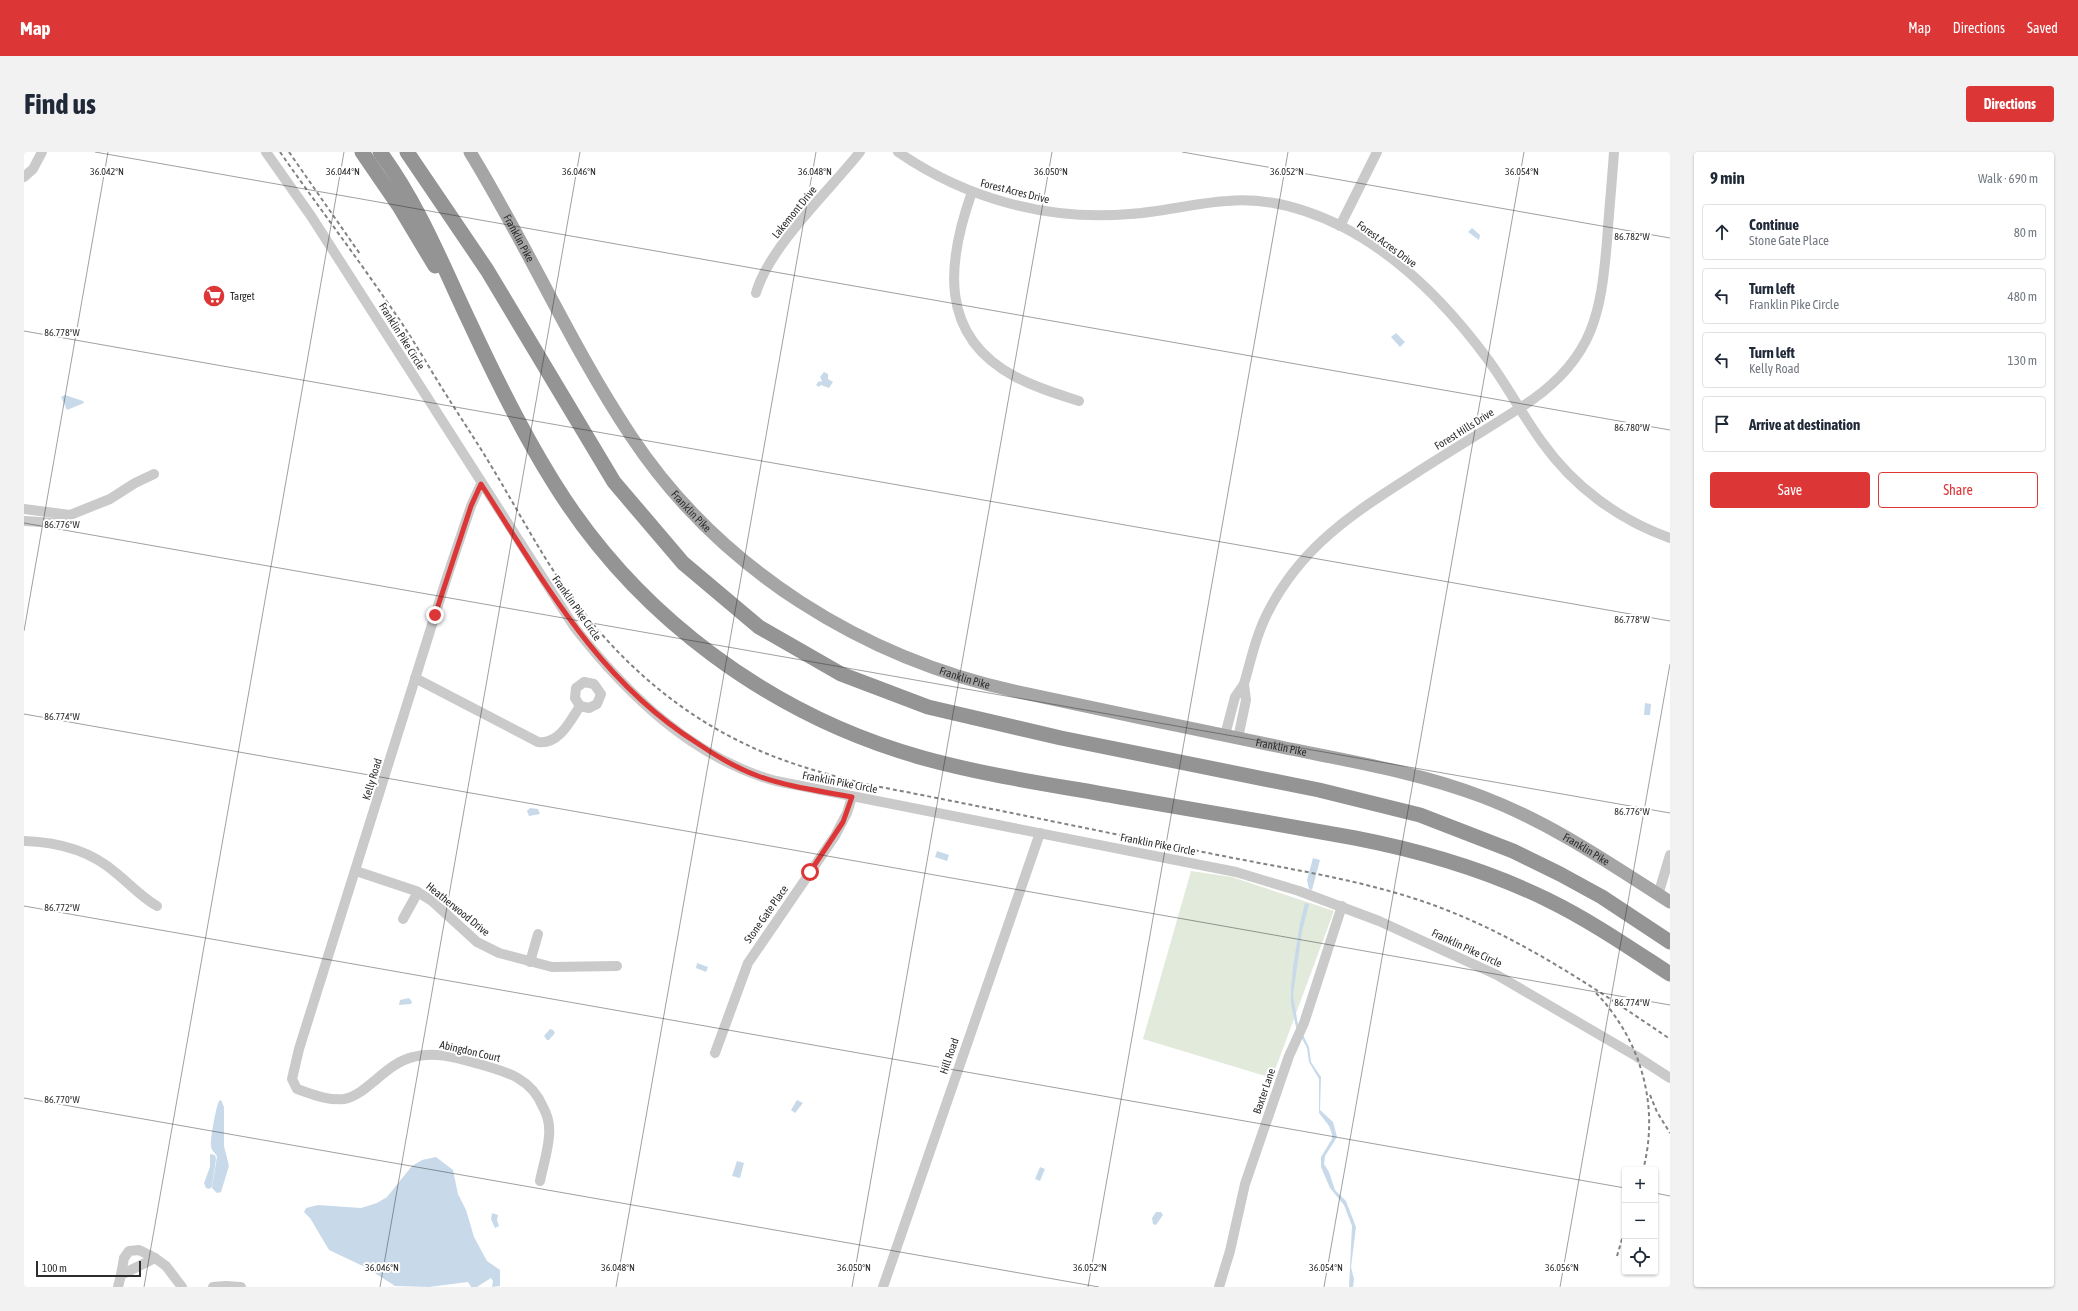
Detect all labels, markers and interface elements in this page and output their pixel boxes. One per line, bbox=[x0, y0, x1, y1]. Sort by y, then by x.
text: Map bbox=[20, 17, 51, 39]
text: Map bbox=[1908, 20, 1931, 36]
text: Directions bbox=[1953, 20, 2005, 36]
text: Saved bbox=[2027, 20, 2058, 36]
button: Directions bbox=[1966, 86, 2054, 122]
text: Find us bbox=[24, 88, 96, 120]
text: 36.042°N bbox=[90, 166, 124, 177]
text: 36.044°N bbox=[326, 166, 360, 177]
text: 36.046°N bbox=[562, 166, 596, 177]
text: 36.048°N bbox=[798, 166, 832, 177]
text: 36.050°N bbox=[1034, 166, 1068, 177]
text: 36.052°N bbox=[1270, 166, 1304, 177]
text: 36.054°N bbox=[1505, 166, 1539, 177]
text: 9 min bbox=[1710, 168, 1745, 188]
text: Walk · 690 m bbox=[1978, 171, 2038, 186]
street label: Forest Acres Drive bbox=[979, 177, 1051, 205]
street label: Lakemont Drive bbox=[769, 184, 819, 240]
street label: Franklin Pike bbox=[501, 212, 537, 264]
text: Continue bbox=[1749, 216, 1799, 233]
street label: Forest Acres Drive bbox=[1355, 218, 1419, 270]
icon: ahead bbox=[1711, 221, 1733, 243]
text: 80 m bbox=[2014, 225, 2037, 240]
text: 86.782°W bbox=[1614, 231, 1650, 242]
text: Stone Gate Place bbox=[1749, 233, 1829, 248]
text: Turn left bbox=[1749, 280, 1795, 297]
supermarket icon: Target bbox=[201, 283, 227, 309]
icon: left bbox=[1711, 285, 1733, 307]
text: 480 m bbox=[2008, 289, 2037, 304]
place label: Target bbox=[230, 290, 255, 302]
text: Franklin Pike Circle bbox=[1749, 297, 1839, 312]
street label: Franklin Pike Circle bbox=[377, 300, 427, 372]
text: 86.778°W bbox=[44, 327, 80, 338]
text: Turn left bbox=[1749, 344, 1795, 361]
icon: left bbox=[1711, 349, 1733, 371]
text: 130 m bbox=[2008, 353, 2037, 368]
text: Kelly Road bbox=[1749, 361, 1800, 376]
street label: Forest Hills Drive bbox=[1432, 406, 1496, 452]
icon: arrive bbox=[1711, 413, 1733, 435]
text: Arrive at destination bbox=[1749, 416, 1860, 433]
text: 86.780°W bbox=[1614, 422, 1650, 433]
button: Save bbox=[1710, 472, 1870, 508]
button: Share bbox=[1878, 472, 2038, 508]
street label: Franklin Pike bbox=[669, 488, 714, 534]
text: 86.776°W bbox=[44, 519, 80, 530]
street label: Franklin Pike Circle bbox=[550, 573, 604, 643]
route end bbox=[426, 606, 444, 624]
text: 86.778°W bbox=[1614, 614, 1650, 625]
street label: Franklin Pike bbox=[938, 664, 991, 691]
text: 86.774°W bbox=[44, 711, 80, 722]
street label: Franklin Pike bbox=[1255, 736, 1308, 758]
street label: Kelly Road bbox=[360, 757, 384, 801]
street label: Franklin Pike Circle bbox=[801, 769, 879, 795]
text: 86.776°W bbox=[1614, 806, 1650, 817]
street label: Franklin Pike Circle bbox=[1119, 831, 1197, 857]
street label: Franklin Pike bbox=[1561, 831, 1612, 868]
route start bbox=[801, 863, 819, 881]
street label: Heatherwood Drive bbox=[424, 880, 492, 938]
street label: Stone Gate Place bbox=[742, 883, 790, 945]
text: 86.772°W bbox=[44, 902, 80, 913]
street label: Franklin Pike Circle bbox=[1430, 926, 1504, 970]
text: 86.774°W bbox=[1614, 997, 1650, 1008]
street label: Hill Road bbox=[937, 1036, 961, 1076]
street label: Abingdon Court bbox=[438, 1038, 502, 1064]
street label: Baxter Lane bbox=[1251, 1067, 1277, 1115]
text: 86.770°W bbox=[44, 1094, 80, 1105]
map controls bbox=[1622, 1167, 1658, 1275]
button: + bbox=[1622, 1167, 1658, 1203]
button: − bbox=[1622, 1203, 1658, 1239]
button: locate bbox=[1622, 1239, 1658, 1275]
scale bar bbox=[36, 1259, 141, 1278]
text: 100 m bbox=[42, 1262, 67, 1274]
text: 36.046°N bbox=[365, 1262, 399, 1273]
text: 36.048°N bbox=[601, 1262, 635, 1273]
text: 36.050°N bbox=[837, 1262, 871, 1273]
text: 36.052°N bbox=[1073, 1262, 1107, 1273]
text: 36.054°N bbox=[1309, 1262, 1343, 1273]
text: 36.056°N bbox=[1545, 1262, 1579, 1273]

